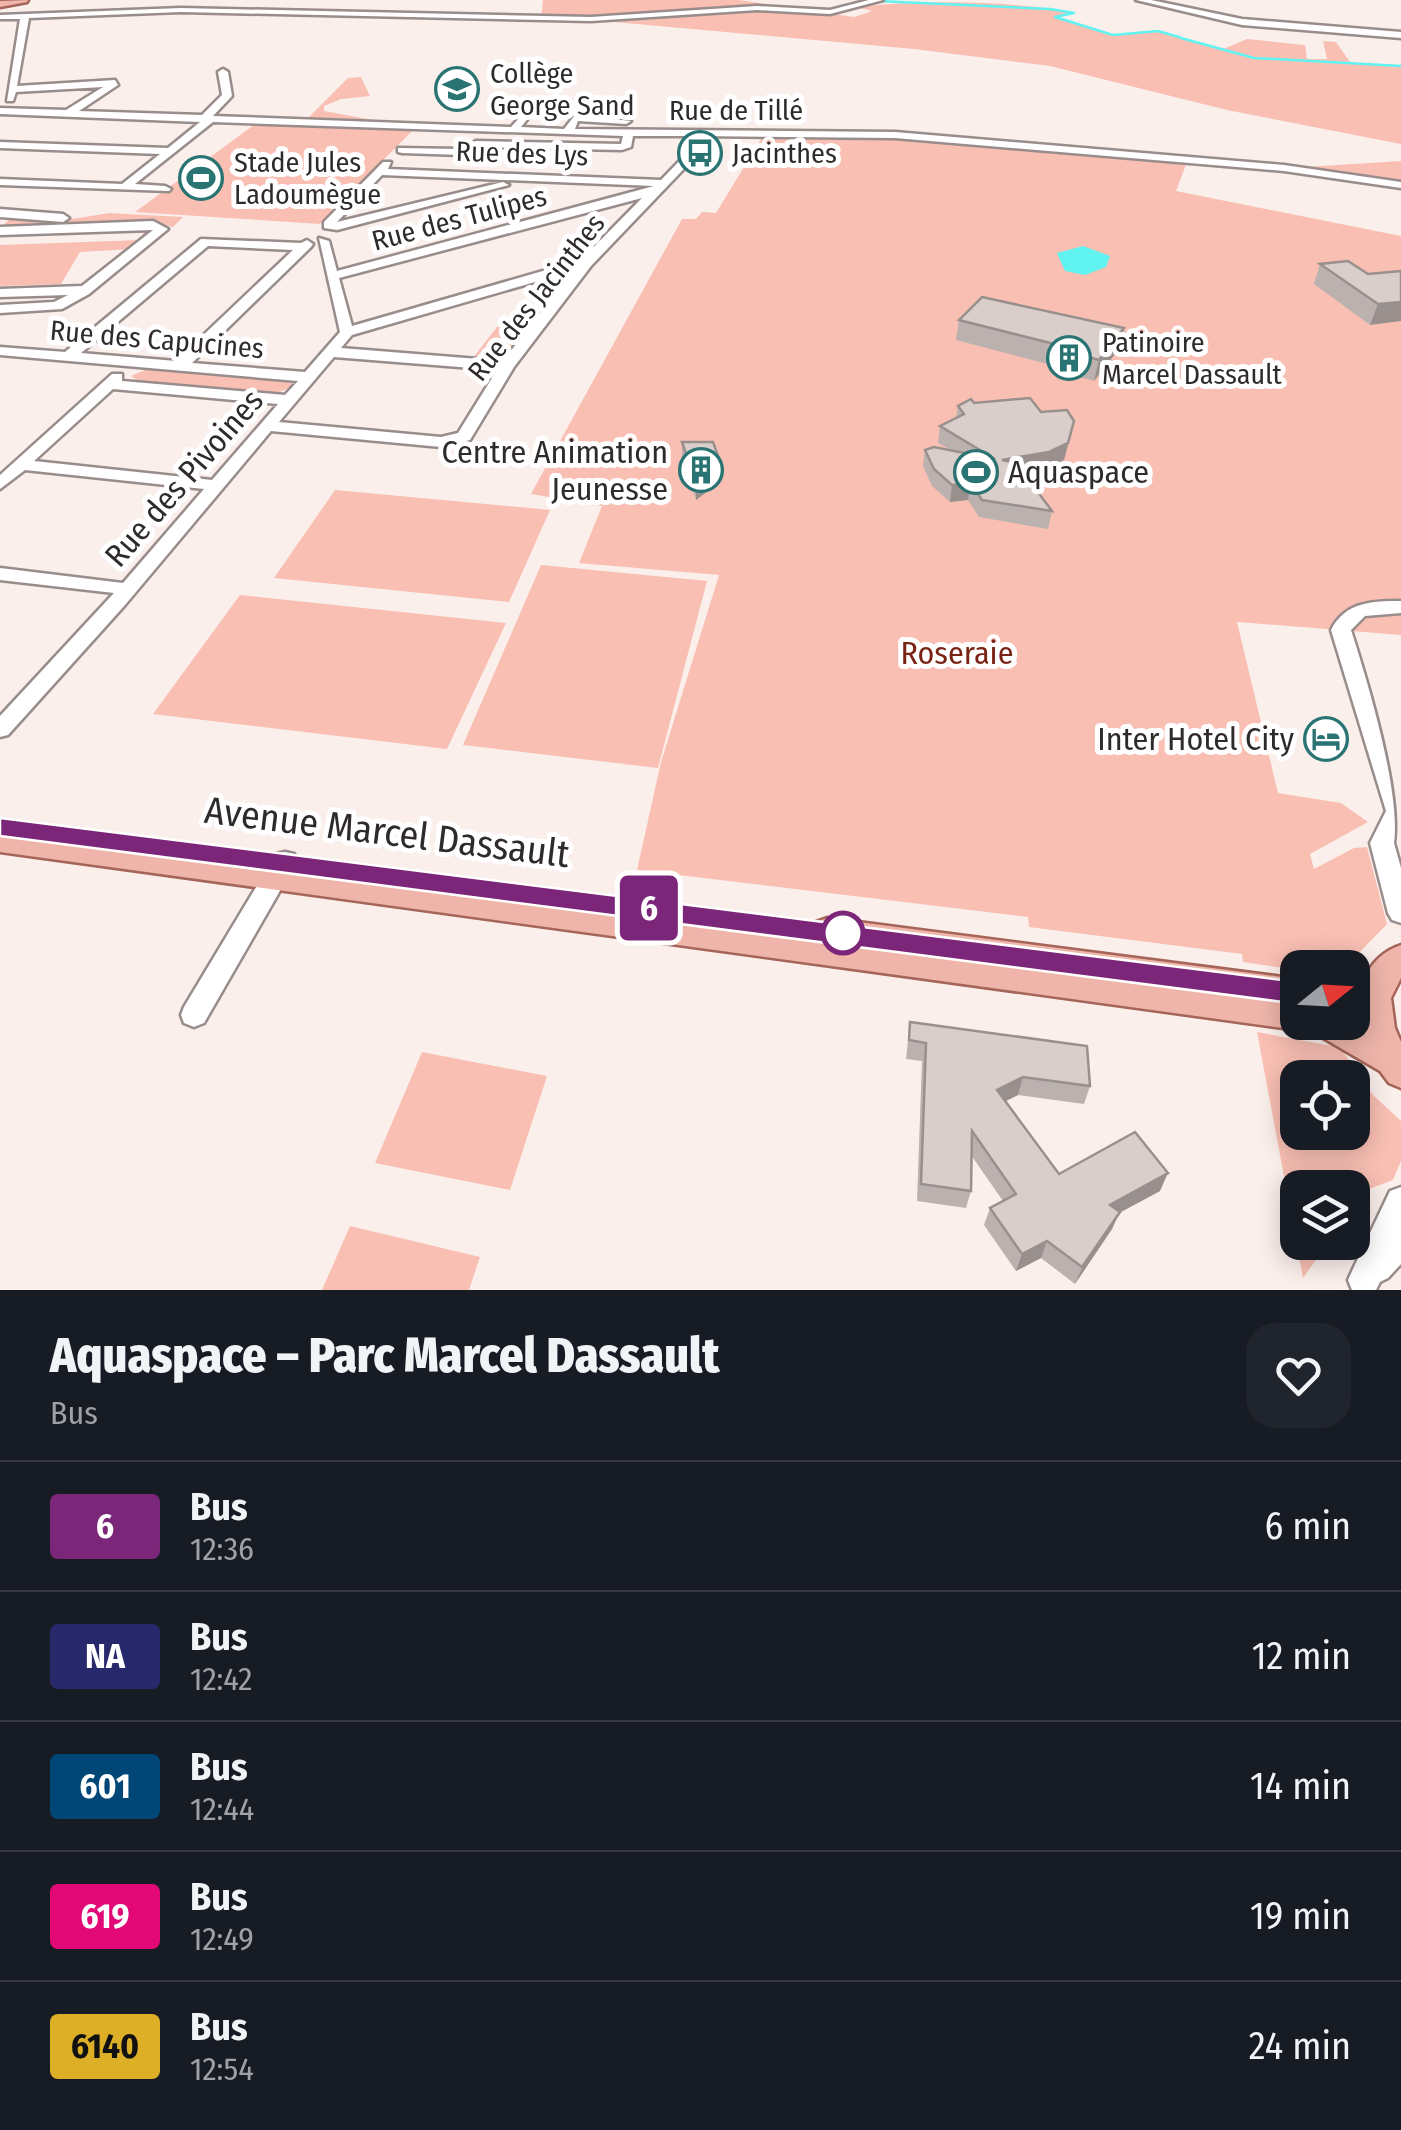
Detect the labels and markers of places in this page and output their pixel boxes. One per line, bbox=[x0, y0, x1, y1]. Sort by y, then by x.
place label: Collège George Sand bbox=[490, 57, 634, 122]
school or university icon: Collège George Sand bbox=[434, 66, 480, 112]
bus stop icon: Jacinthes bbox=[677, 130, 723, 176]
place label: Jacinthes bbox=[732, 137, 837, 170]
place label: Stade Jules Ladoumègue bbox=[234, 146, 381, 211]
sports icon: Stade Jules Ladoumègue bbox=[178, 155, 224, 201]
place label: Patinoire Marcel Dassault bbox=[1102, 326, 1283, 391]
building icon: Patinoire Marcel Dassault bbox=[1046, 335, 1092, 381]
place label: Centre Animation Jeunesse bbox=[441, 433, 668, 508]
building icon: Centre Animation Jeunesse bbox=[678, 447, 724, 493]
sports icon: Aquaspace bbox=[953, 449, 999, 495]
place label: Aquaspace bbox=[1008, 453, 1149, 491]
hotel icon: Inter Hotel City bbox=[1303, 716, 1349, 762]
place label: Inter Hotel City bbox=[1097, 720, 1295, 758]
unlabelled marker bbox=[822, 912, 864, 954]

